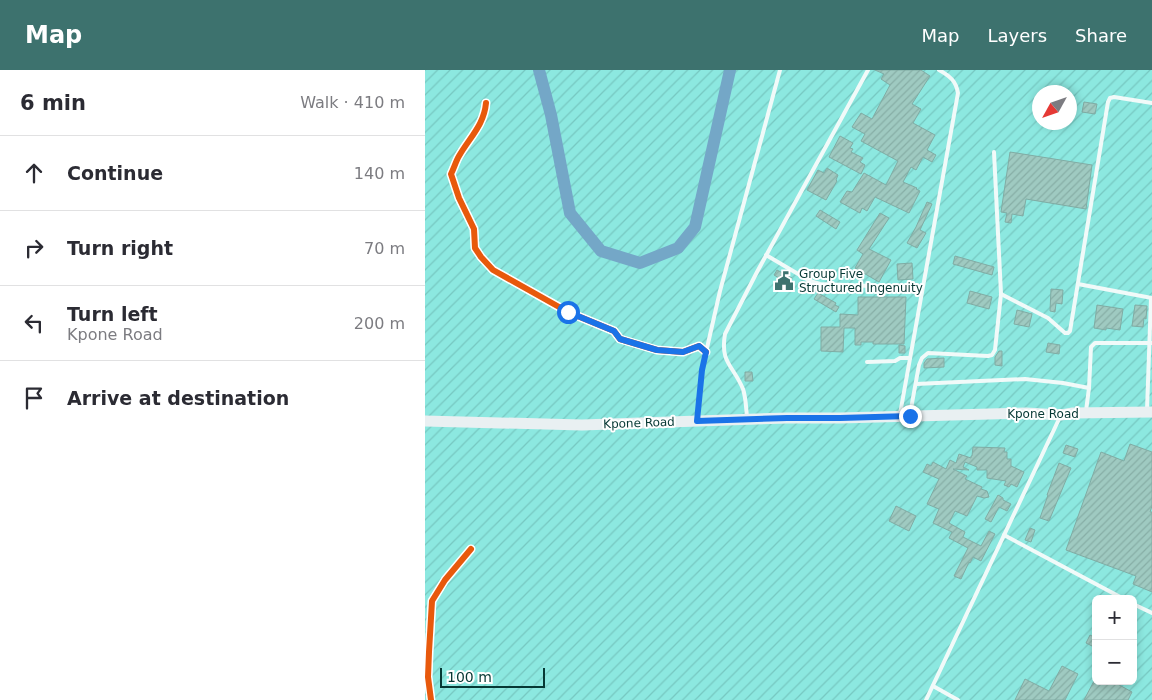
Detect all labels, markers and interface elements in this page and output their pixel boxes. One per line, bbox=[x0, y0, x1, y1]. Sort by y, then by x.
text: Map bbox=[25, 21, 82, 49]
text: Map bbox=[921, 25, 959, 46]
text: Layers bbox=[987, 25, 1047, 46]
text: Share bbox=[1075, 25, 1127, 46]
north arrow bbox=[1032, 85, 1077, 130]
text: 6 min bbox=[20, 91, 86, 115]
text: Walk · 410 m bbox=[300, 93, 405, 112]
icon: ahead bbox=[20, 159, 48, 187]
text: Continue bbox=[67, 162, 163, 184]
text: 140 m bbox=[354, 164, 405, 183]
icon: right bbox=[20, 234, 48, 262]
text: Turn right bbox=[67, 237, 173, 259]
text: 70 m bbox=[364, 239, 405, 258]
place label: Group Five Structured Ingenuity bbox=[799, 267, 923, 295]
public building icon: Group Five Structured Ingenuity bbox=[773, 270, 795, 292]
route start bbox=[557, 301, 580, 324]
text: Turn left bbox=[67, 303, 158, 325]
icon: left bbox=[20, 309, 48, 337]
text: 200 m bbox=[354, 314, 405, 333]
text: Kpone Road bbox=[67, 325, 163, 344]
icon: arrive bbox=[20, 384, 48, 412]
text: Arrive at destination bbox=[67, 387, 289, 409]
route end bbox=[899, 405, 922, 428]
street label: Kpone Road bbox=[1007, 407, 1079, 421]
street label: Kpone Road bbox=[603, 415, 675, 431]
map controls bbox=[1092, 595, 1137, 685]
button: + bbox=[1092, 595, 1137, 640]
button: − bbox=[1092, 640, 1137, 685]
scale bar bbox=[440, 665, 545, 688]
text: 100 m bbox=[447, 669, 492, 685]

